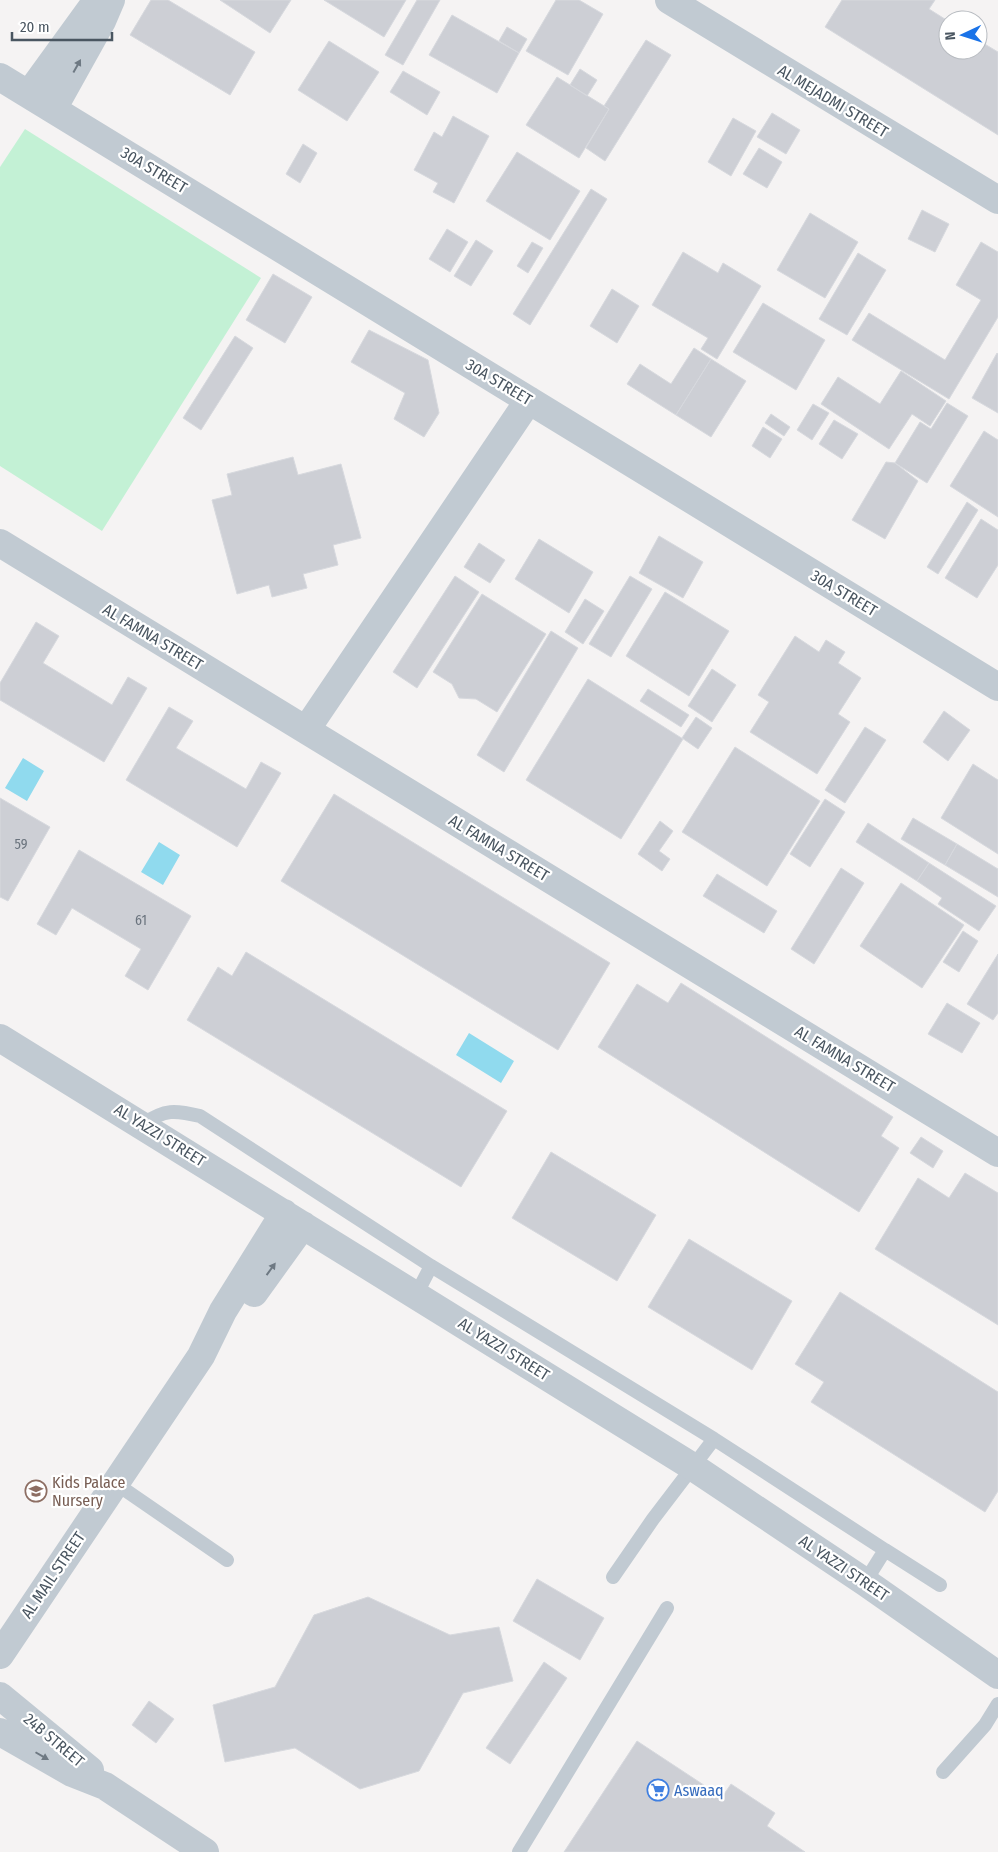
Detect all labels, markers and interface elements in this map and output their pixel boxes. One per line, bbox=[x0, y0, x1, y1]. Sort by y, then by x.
scale bar bbox=[12, 10, 112, 42]
north arrow bbox=[938, 10, 988, 60]
text: 20 m bbox=[20, 18, 50, 36]
text: N bbox=[942, 31, 959, 41]
one-way arrow bbox=[72, 60, 81, 73]
street label: AL MEJADMI STREET bbox=[774, 61, 892, 142]
street label: 30A STREET bbox=[117, 143, 191, 197]
street label: 30A STREET bbox=[462, 355, 536, 409]
street label: 30A STREET bbox=[807, 566, 881, 620]
street label: AL FAMNA STREET bbox=[100, 600, 207, 675]
street label: AL FAMNA STREET bbox=[446, 811, 553, 886]
house number: 59 bbox=[14, 836, 28, 853]
house number: 61 bbox=[135, 912, 147, 929]
street label: AL FAMNA STREET bbox=[792, 1022, 899, 1097]
street label: AL YAZZI STREET bbox=[111, 1099, 210, 1171]
one-way arrow bbox=[266, 1262, 276, 1276]
street label: AL YAZZI STREET bbox=[455, 1313, 554, 1385]
place label: Kids Palace Nursery bbox=[52, 1473, 125, 1510]
school or university icon: Kids Palace Nursery bbox=[24, 1479, 48, 1503]
street label: AL MAIL STREET bbox=[17, 1528, 89, 1622]
street label: AL YAZZI STREET bbox=[796, 1531, 893, 1605]
street label: 24B STREET bbox=[20, 1709, 89, 1771]
one-way arrow bbox=[36, 1752, 49, 1761]
supermarket icon: Aswaaq bbox=[646, 1778, 670, 1802]
place label: Aswaaq bbox=[674, 1781, 724, 1800]

